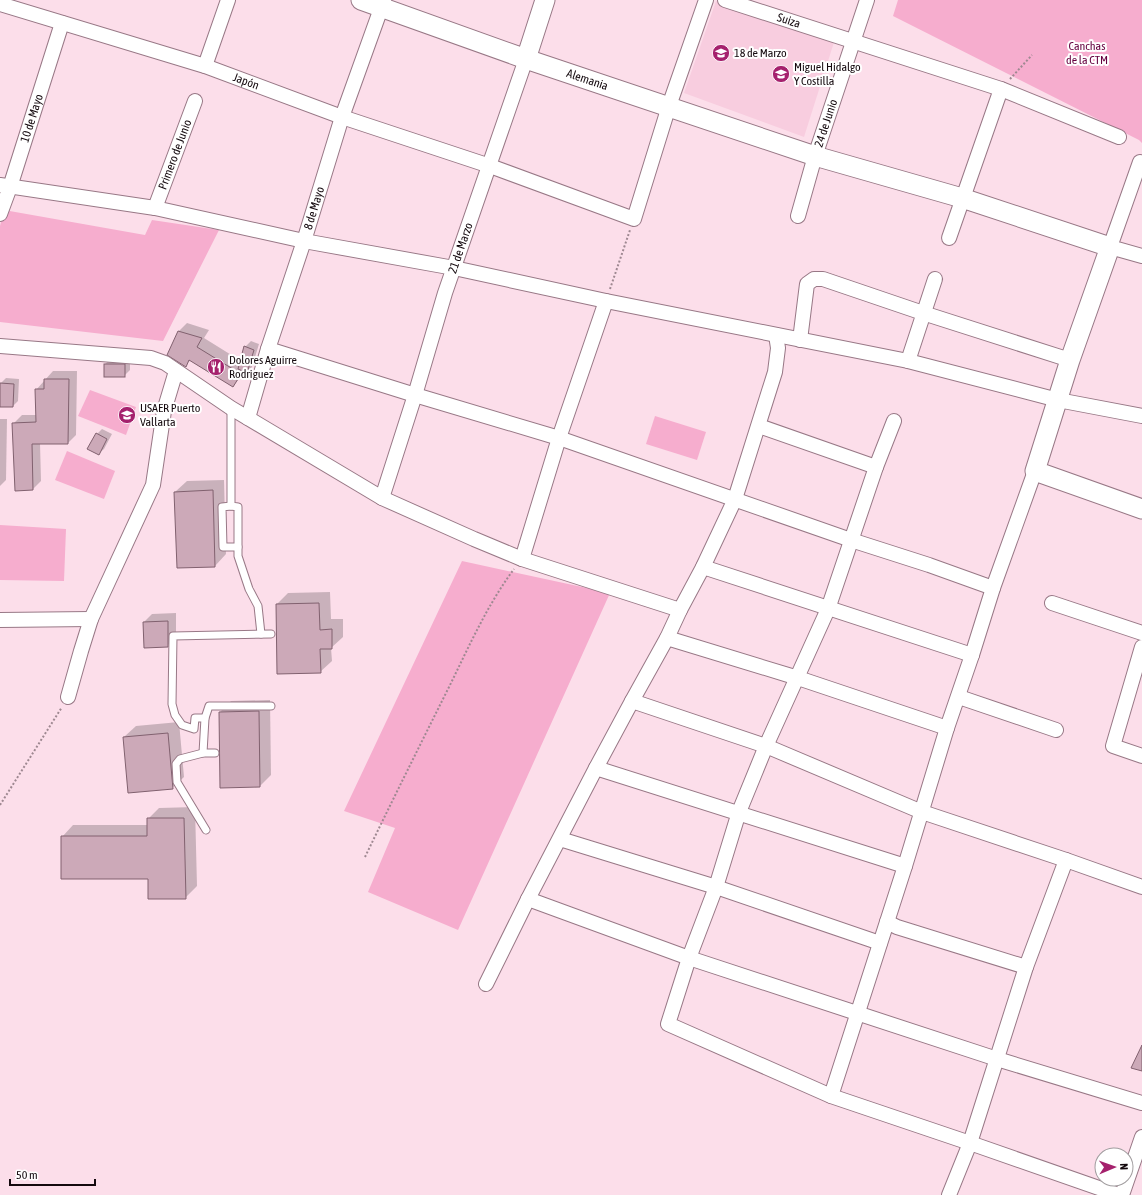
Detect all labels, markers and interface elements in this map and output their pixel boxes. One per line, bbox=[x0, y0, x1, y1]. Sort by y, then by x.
street label: Suiza bbox=[775, 10, 802, 31]
park label: Canchas de la CTM bbox=[1066, 39, 1108, 67]
school or university icon: 18 de Marzo bbox=[711, 43, 731, 63]
place label: 18 de Marzo bbox=[734, 46, 787, 60]
place label: Miguel Hidalgo Y Costilla bbox=[794, 60, 861, 88]
school or university icon: Miguel Hidalgo Y Costilla bbox=[771, 64, 791, 84]
street label: Alemania bbox=[565, 66, 610, 93]
street label: Japón bbox=[231, 70, 261, 92]
street label: 10 de Mayo bbox=[18, 92, 46, 144]
street label: 24 de Junio bbox=[811, 97, 841, 149]
street label: Primero de Junio bbox=[155, 117, 195, 192]
street label: 8 de Mayo bbox=[301, 185, 327, 231]
street label: 21 de Marzo bbox=[445, 221, 476, 275]
place label: Dolores Aguirre Rodriguez bbox=[229, 353, 297, 381]
restaurant icon: Dolores Aguirre Rodriguez bbox=[206, 357, 226, 377]
place label: USAER Puerto Vallarta bbox=[140, 401, 201, 429]
school or university icon: USAER Puerto Vallarta bbox=[117, 405, 137, 425]
north arrow bbox=[1094, 1147, 1134, 1187]
scale bar bbox=[10, 1161, 95, 1187]
text: N bbox=[1118, 1163, 1130, 1170]
text: 50 m bbox=[16, 1168, 38, 1182]

